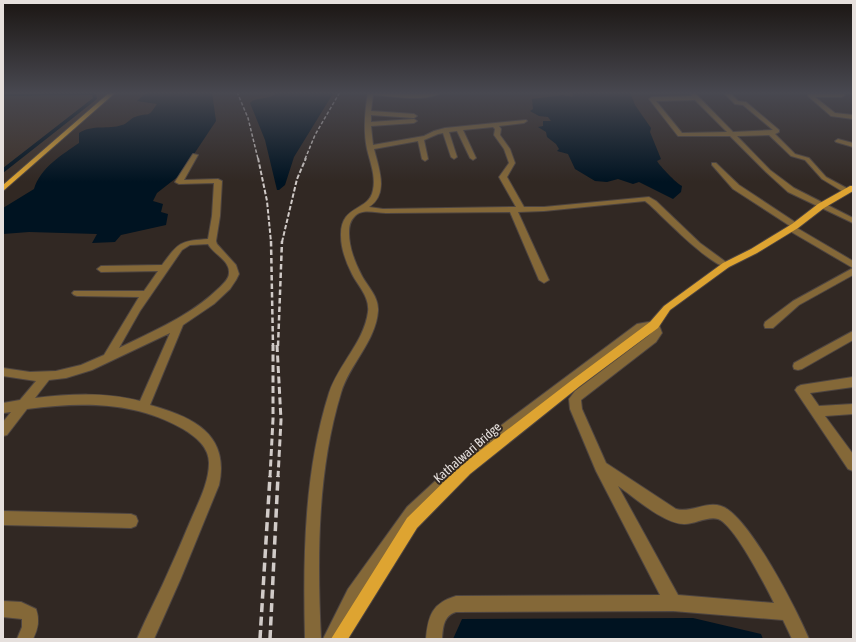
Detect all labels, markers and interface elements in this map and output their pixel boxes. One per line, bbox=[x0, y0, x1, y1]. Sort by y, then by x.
street label: Kathalwari Bridge bbox=[431, 419, 504, 486]

